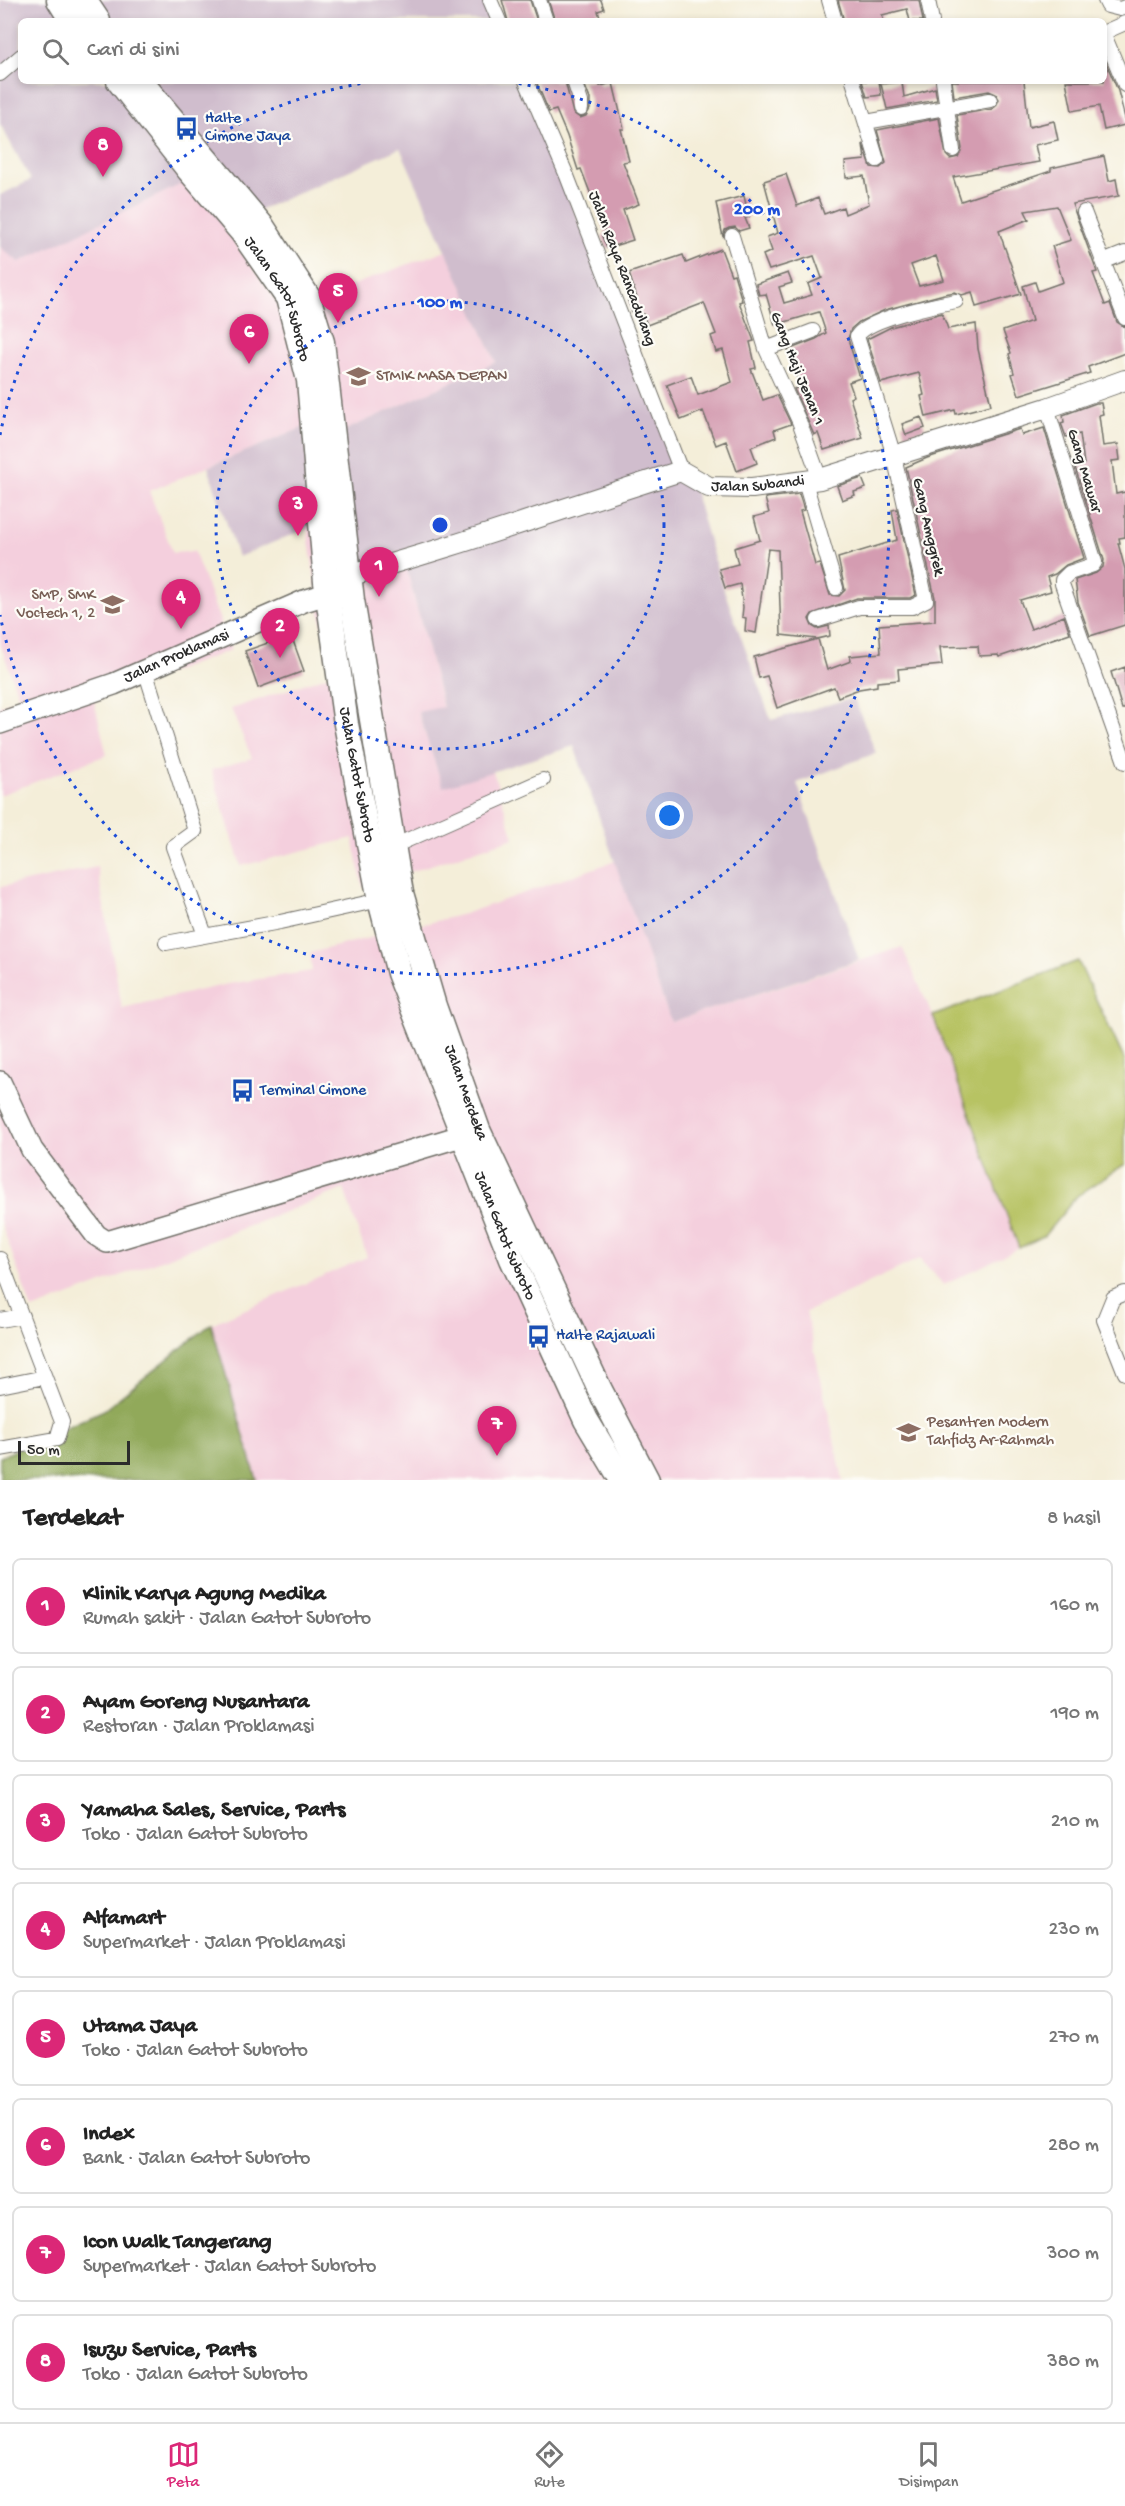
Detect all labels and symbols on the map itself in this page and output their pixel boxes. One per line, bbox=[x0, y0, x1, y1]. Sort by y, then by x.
place label: Halte Cimone Jaya bbox=[205, 110, 292, 147]
bus stop icon: Halte Cimone Jaya bbox=[174, 115, 200, 141]
pin: 8 bbox=[84, 128, 122, 177]
street label: Jalan Raya Rancadulang bbox=[583, 189, 659, 349]
text: 200 m bbox=[734, 200, 780, 221]
street label: Jalan Gatot Subroto bbox=[239, 233, 313, 364]
pin: 5 bbox=[318, 274, 358, 323]
text: 100 m bbox=[417, 293, 463, 314]
street label: Gang Haji Jenan 1 bbox=[765, 310, 827, 428]
pin: 6 bbox=[230, 314, 268, 364]
school or university icon: STMIK MASA DEPAN bbox=[345, 364, 371, 390]
place label: STMIK MASA DEPAN bbox=[376, 368, 507, 387]
street label: Gang Mawar bbox=[1061, 427, 1105, 516]
street label: Jalan Subandi bbox=[711, 472, 806, 498]
street label: Gang Amggrek bbox=[907, 476, 948, 579]
pin: 3 bbox=[278, 486, 318, 536]
centre of rings bbox=[430, 515, 450, 535]
pin: 1 bbox=[360, 548, 398, 597]
pin: 4 bbox=[162, 580, 201, 629]
place label: SMP, SMK Voctech 1, 2 bbox=[16, 587, 97, 624]
school or university icon: SMP, SMK Voctech 1, 2 bbox=[100, 592, 126, 618]
pin: 2 bbox=[260, 608, 300, 658]
street label: Jalan Proklamasi bbox=[121, 625, 232, 688]
street label: Jalan Gatot Subroto bbox=[334, 706, 378, 844]
your location bbox=[655, 801, 684, 830]
street label: Jalan Merdeka bbox=[439, 1043, 492, 1145]
bus stop icon: Terminal Cimone bbox=[229, 1078, 255, 1104]
place label: Terminal Cimone bbox=[259, 1082, 367, 1101]
street label: Jalan Gatot Subroto bbox=[469, 1169, 539, 1303]
bus stop icon: Halte Rajawali bbox=[525, 1323, 551, 1349]
place label: Halte Rajawali bbox=[556, 1327, 655, 1346]
pin: 7 bbox=[478, 1406, 516, 1456]
place label: Pesantren Modern Tahfidz Ar-Rahmah bbox=[926, 1414, 1054, 1451]
school or university icon: Pesantren Modern Tahfidz Ar-Rahmah bbox=[896, 1419, 922, 1445]
scale bar bbox=[18, 1438, 130, 1466]

